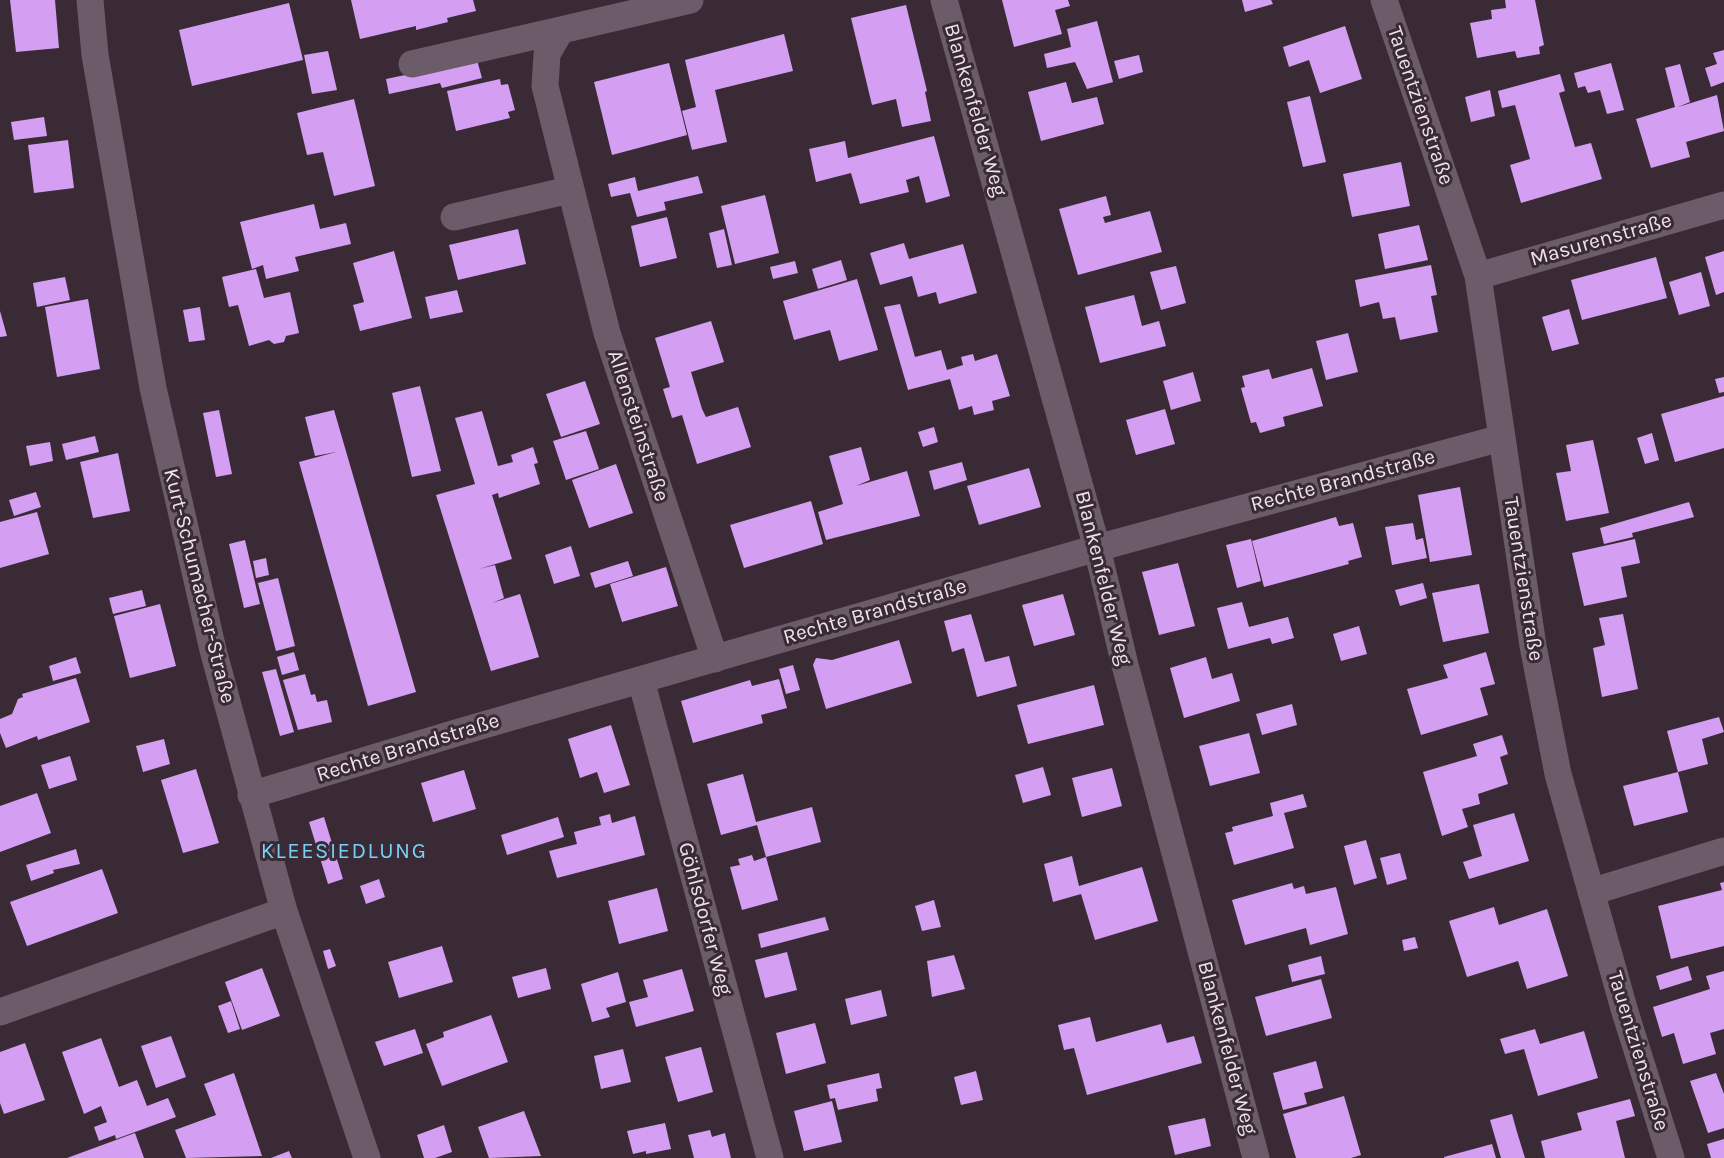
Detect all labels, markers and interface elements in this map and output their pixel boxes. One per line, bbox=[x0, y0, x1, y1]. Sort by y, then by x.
street label: Blankenfelder Weg bbox=[938, 21, 1012, 199]
street label: Tauentzienstraße bbox=[1381, 24, 1459, 188]
street label: Masurenstraße bbox=[1527, 208, 1675, 272]
street label: Allensteinstraße bbox=[602, 347, 674, 505]
street label: Rechte Brandstraße bbox=[1248, 444, 1438, 518]
street label: Kurt-Schumacher-Straße bbox=[158, 466, 240, 706]
street label: Blankenfelder Weg bbox=[1069, 488, 1137, 668]
street label: Tauentzienstraße bbox=[1498, 495, 1548, 663]
street label: Rechte Brandstraße bbox=[780, 574, 970, 650]
street label: Rechte Brandstraße bbox=[314, 708, 502, 788]
district label: KLEESIEDLUNG bbox=[261, 839, 427, 865]
street label: Göhlsdorfer Weg bbox=[672, 840, 738, 998]
street label: Blankenfelder Weg bbox=[1192, 958, 1262, 1138]
street label: Tauentzienstraße bbox=[1602, 968, 1674, 1134]

